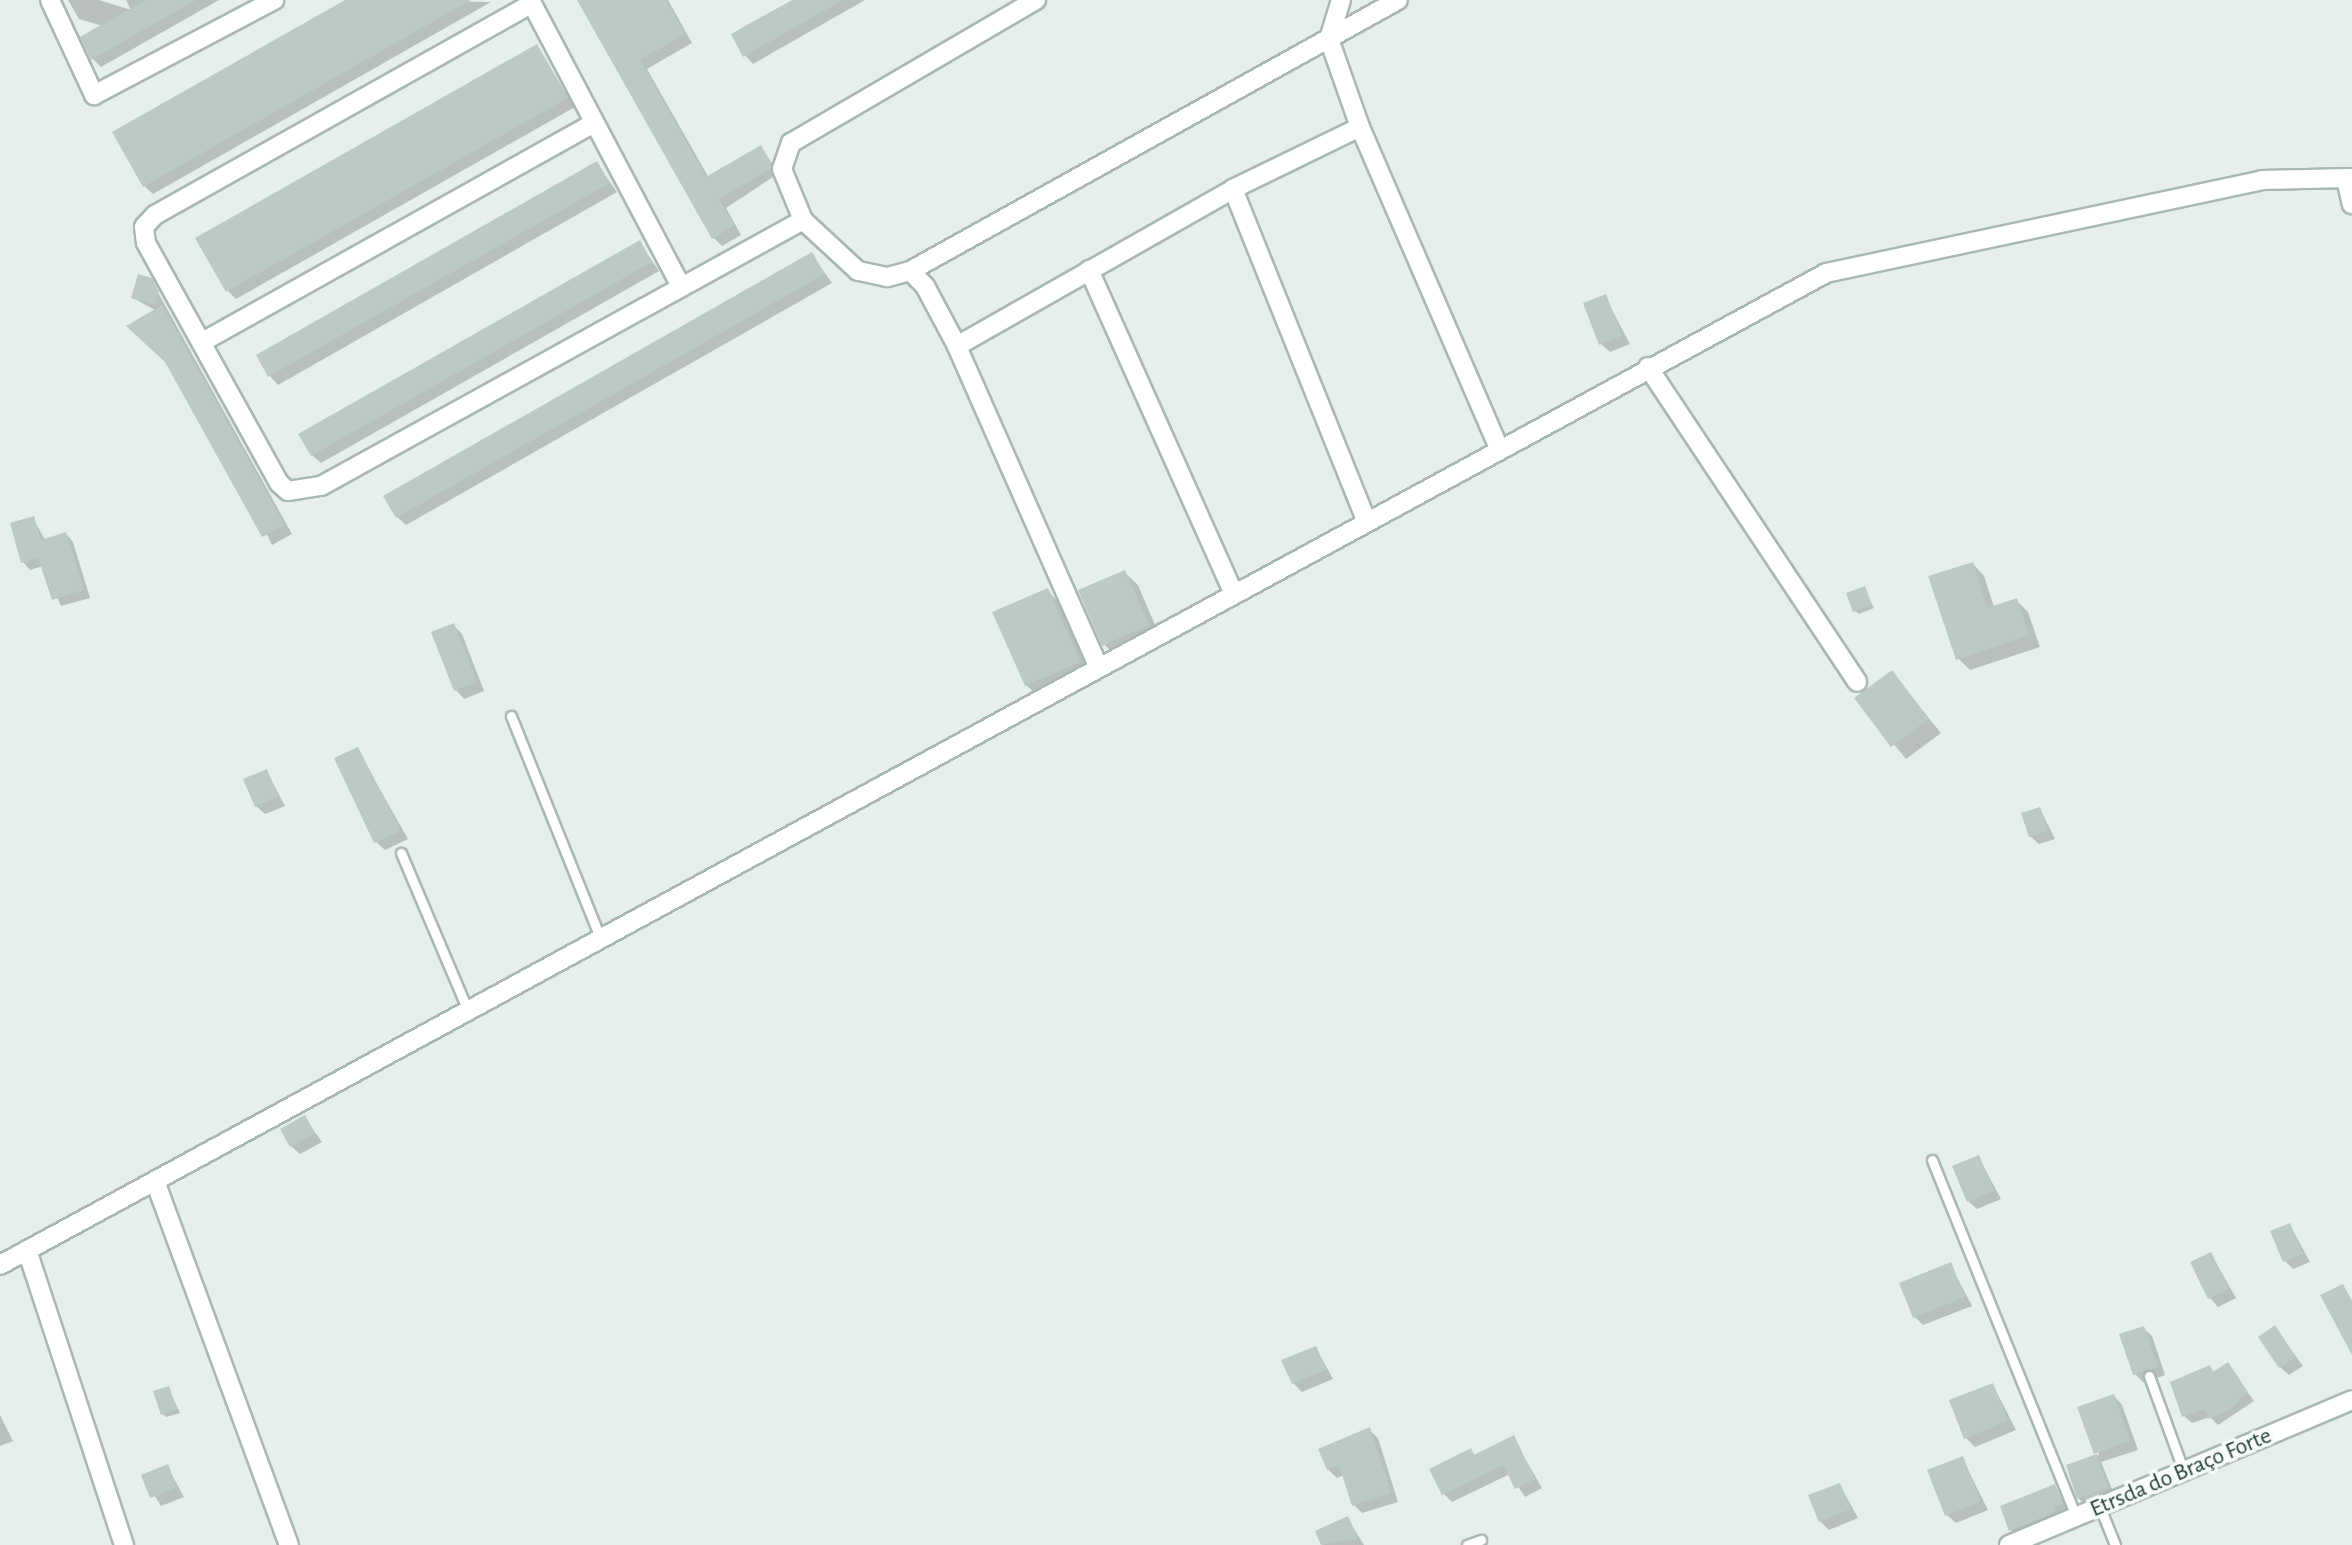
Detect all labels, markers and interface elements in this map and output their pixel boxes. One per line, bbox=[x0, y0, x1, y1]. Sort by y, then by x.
street label: Etrsda do Braço Forte bbox=[2086, 1422, 2276, 1524]

